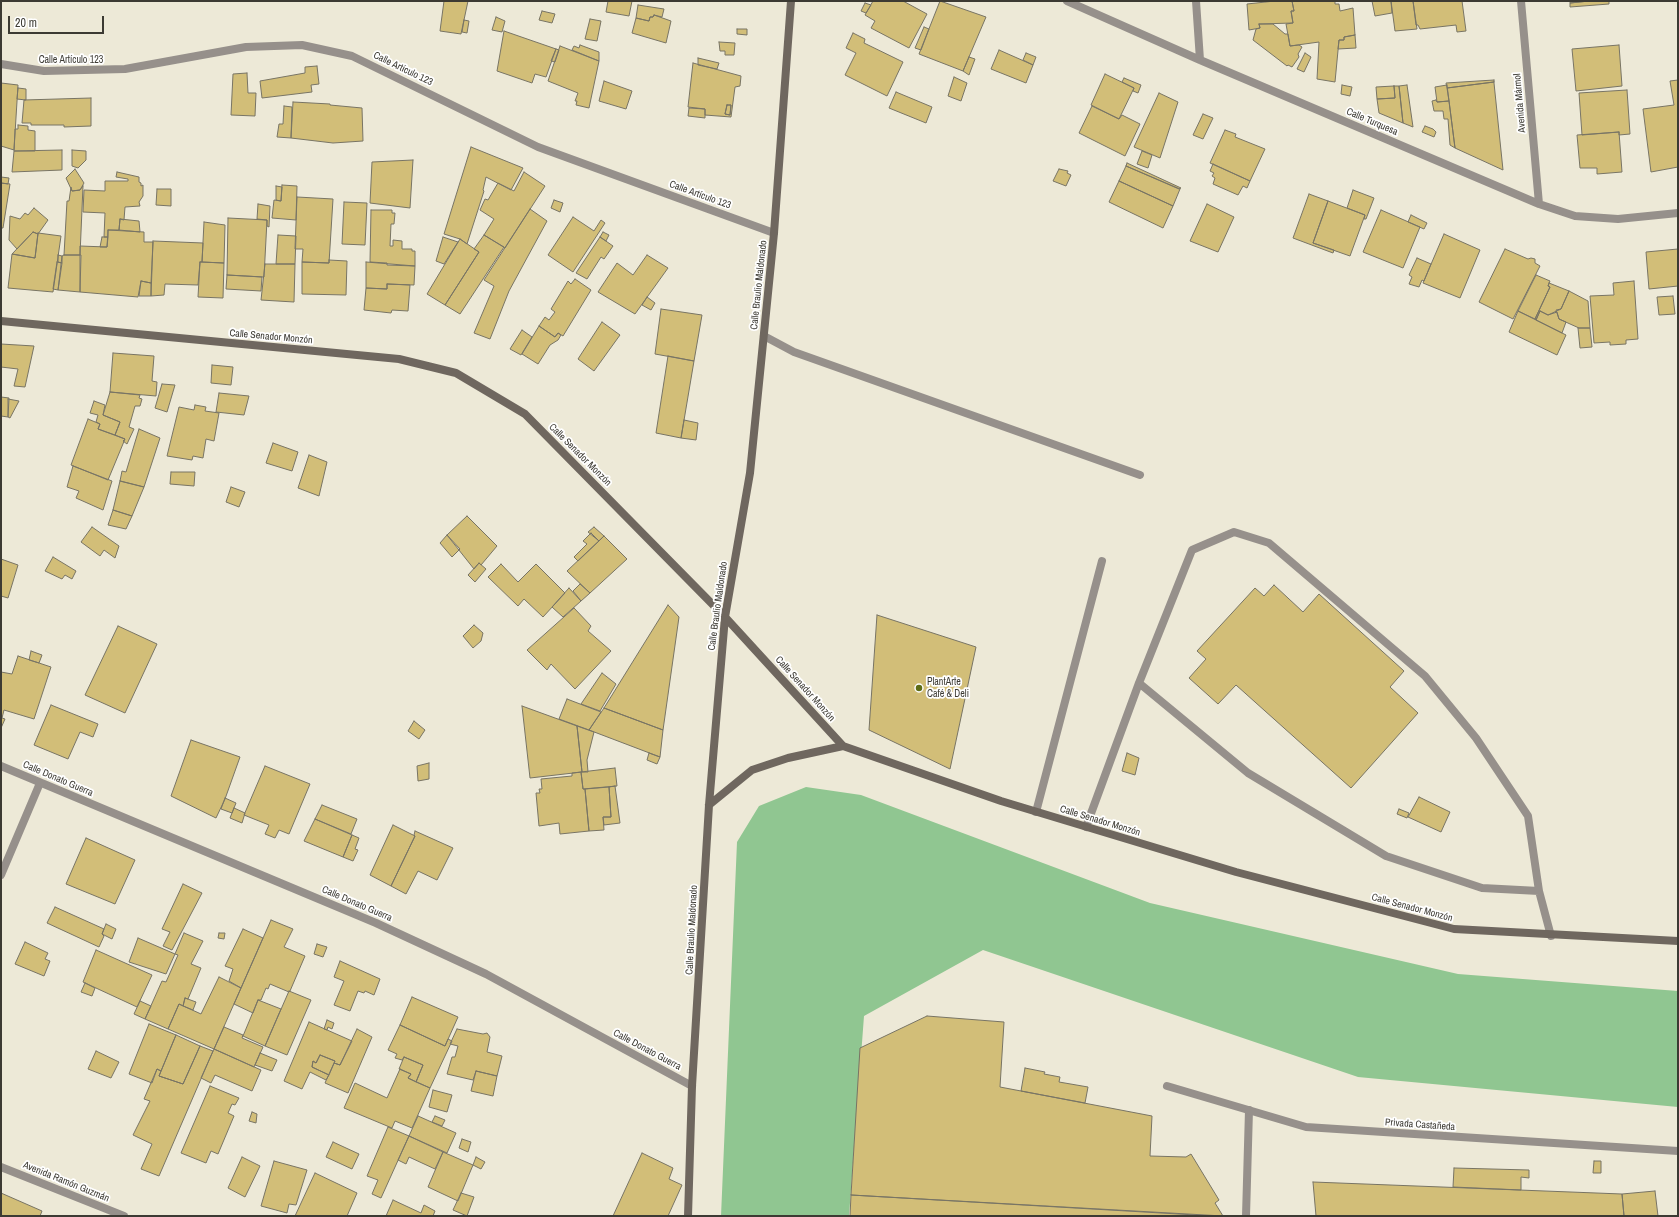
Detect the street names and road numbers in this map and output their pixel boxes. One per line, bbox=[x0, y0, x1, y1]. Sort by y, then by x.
street label: Calle Artículo 123 bbox=[371, 49, 435, 89]
street label: Calle Artículo 123 bbox=[39, 54, 103, 66]
street label: Avenida Mármol bbox=[1511, 73, 1529, 133]
street label: Calle Turquesa bbox=[1344, 106, 1400, 138]
street label: Calle Artículo 123 bbox=[668, 178, 732, 212]
street label: Calle Braulio Maldonado bbox=[748, 240, 770, 330]
street label: Calle Senador Monzón bbox=[229, 327, 313, 347]
street label: Calle Senador Monzón bbox=[546, 421, 614, 489]
street label: Calle Braulio Maldonado bbox=[706, 561, 730, 651]
street label: Calle Senador Monzón bbox=[773, 654, 837, 724]
street label: Calle Donato Guerra bbox=[21, 759, 95, 799]
street label: Calle Senador Monzón bbox=[1058, 803, 1142, 839]
street label: Calle Donato Guerra bbox=[320, 884, 394, 924]
street label: Calle Braulio Maldonado bbox=[684, 885, 700, 975]
street label: Calle Senador Monzón bbox=[1370, 891, 1454, 925]
street label: Calle Donato Guerra bbox=[611, 1027, 683, 1073]
street label: Privada Castañeda bbox=[1385, 1117, 1455, 1133]
street label: Avenida Ramón Guzmán bbox=[21, 1159, 111, 1205]

